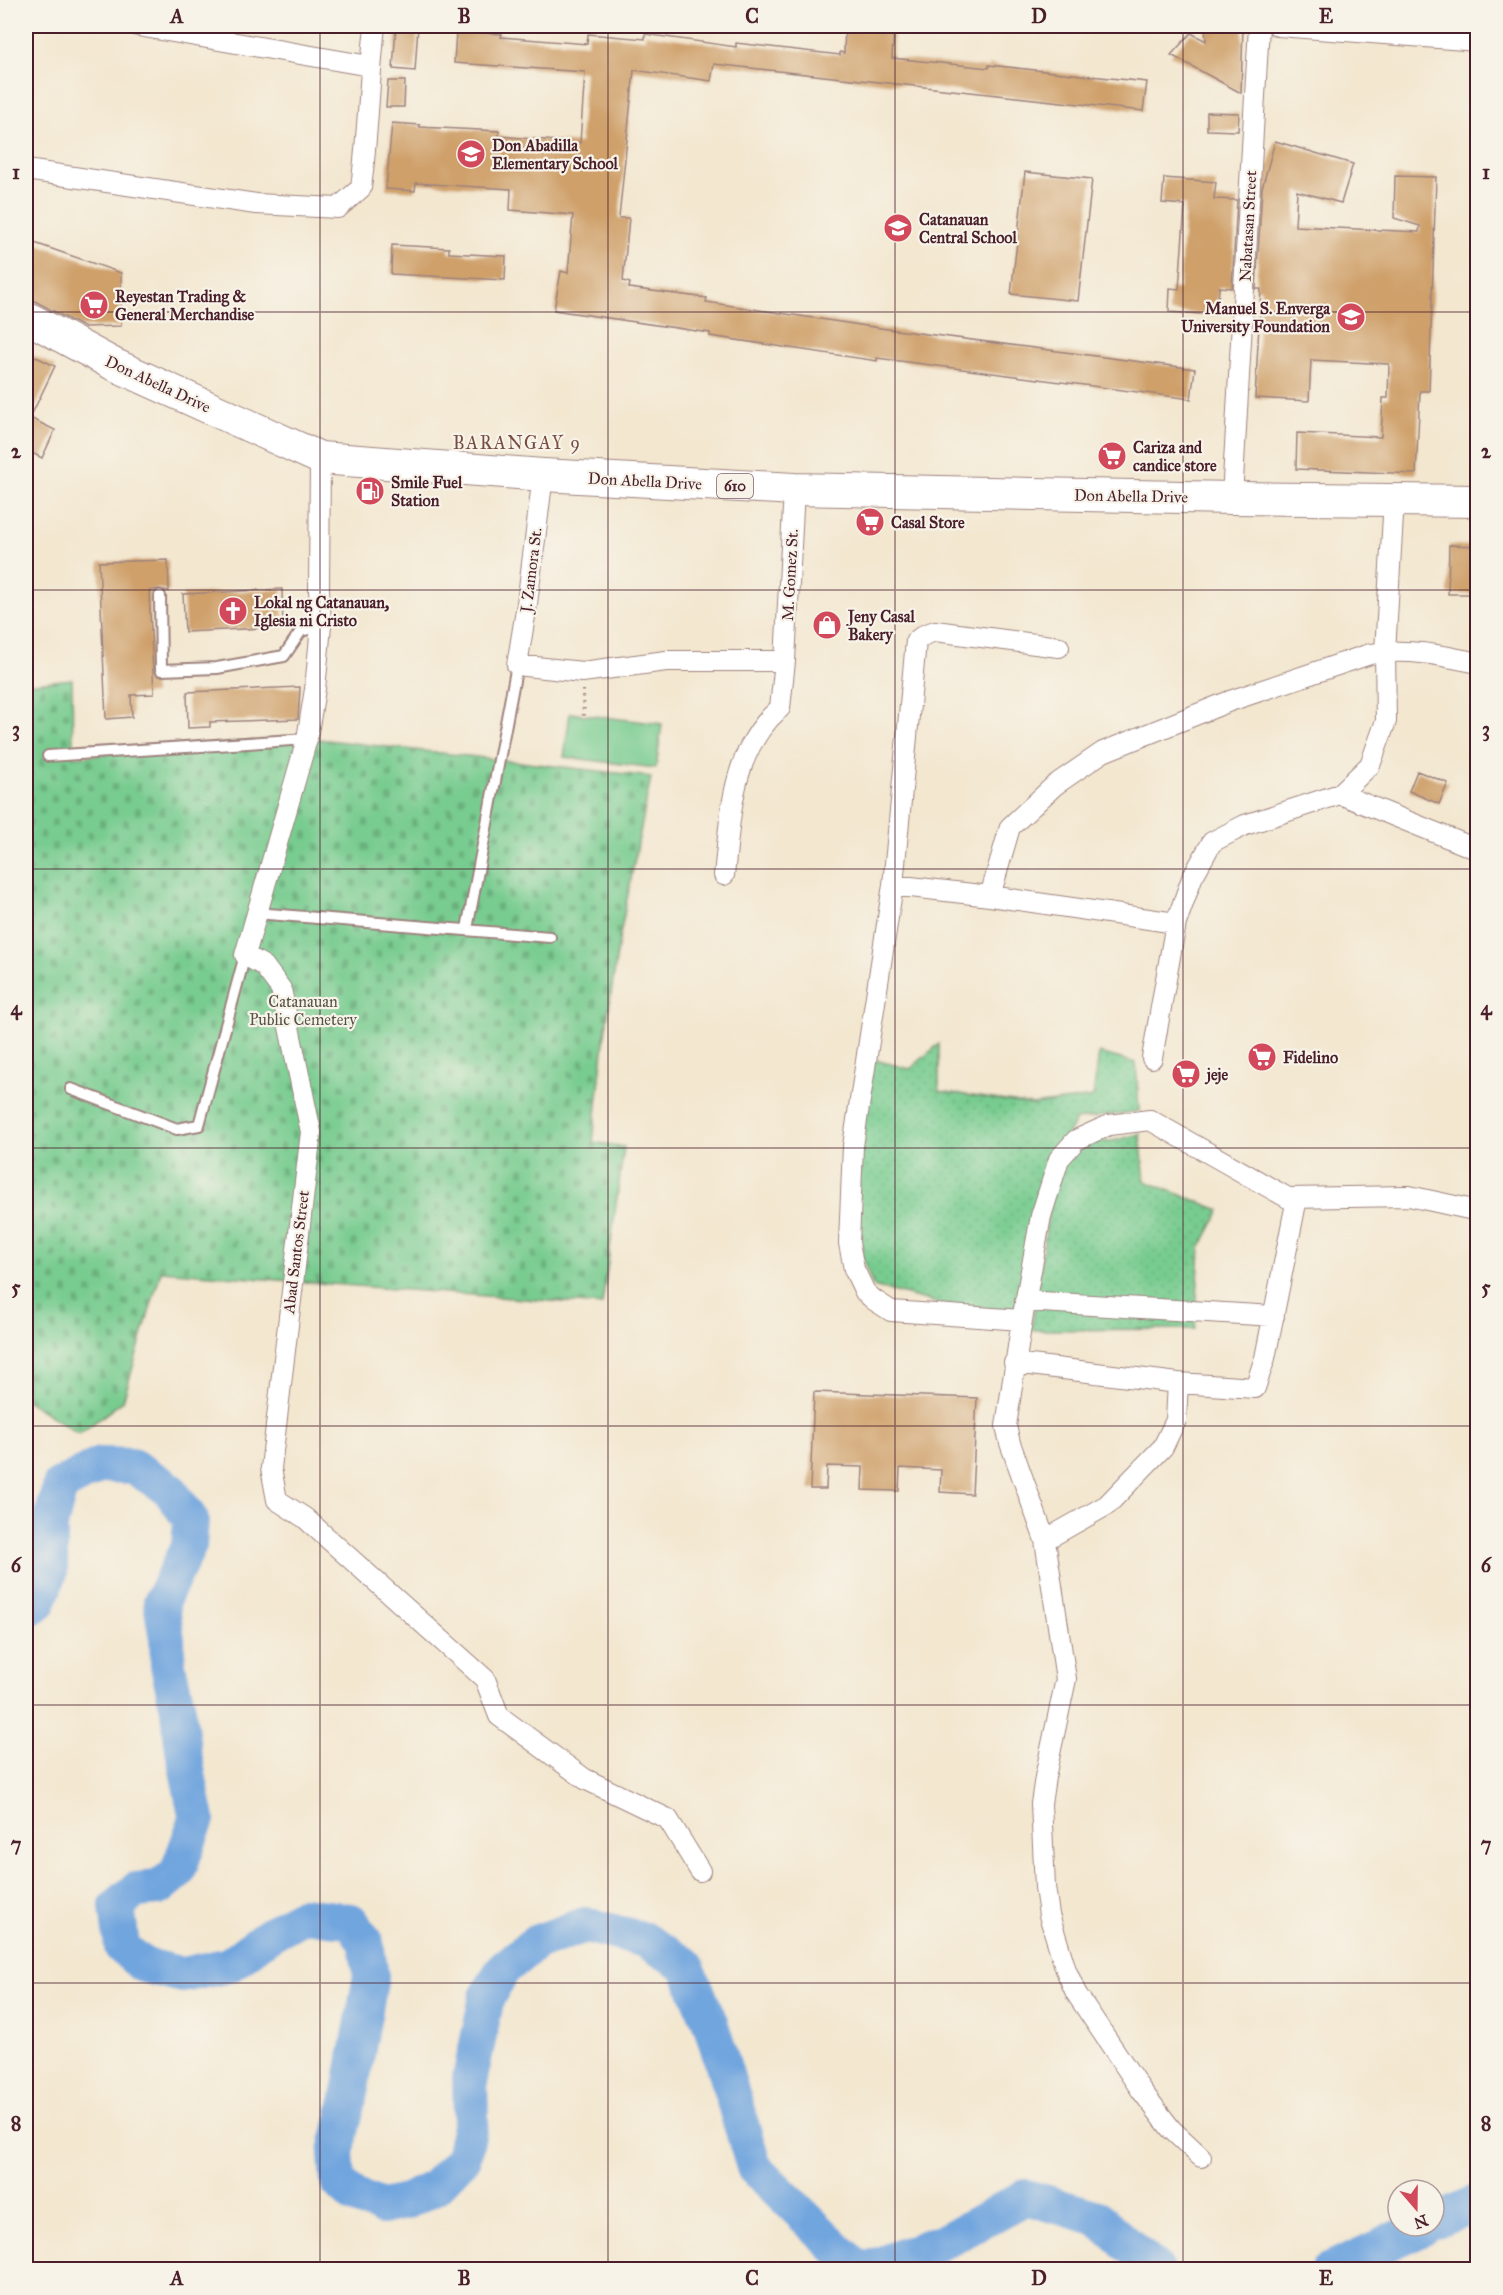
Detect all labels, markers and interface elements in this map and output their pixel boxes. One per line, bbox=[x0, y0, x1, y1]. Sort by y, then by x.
text: A bbox=[168, 4, 184, 28]
text: B bbox=[457, 4, 471, 28]
text: C bbox=[745, 4, 759, 28]
text: D bbox=[1031, 4, 1047, 28]
text: E bbox=[1319, 4, 1334, 28]
place label: Don Abadilla Elementary School bbox=[492, 136, 618, 174]
school or university icon: Don Abadilla Elementary School bbox=[455, 138, 487, 170]
text: 1 bbox=[12, 160, 20, 184]
text: 1 bbox=[1482, 160, 1490, 184]
street label: Nabatasan Street bbox=[1236, 170, 1260, 282]
place label: Catanauan Central School bbox=[919, 210, 1017, 247]
school or university icon: Catanauan Central School bbox=[882, 212, 914, 244]
place label: Reyestan Trading & General Merchandise bbox=[115, 287, 254, 324]
supermarket icon: Reyestan Trading & General Merchandise bbox=[78, 289, 110, 321]
place label: Manuel S. Enverga University Foundation bbox=[1181, 299, 1331, 337]
school or university icon: Manuel S. Enverga University Foundation bbox=[1335, 301, 1367, 333]
street label: Don Abella Drive bbox=[102, 351, 214, 417]
district label: BARANGAY 9 bbox=[453, 432, 581, 454]
place label: Cariza and candice store bbox=[1133, 438, 1217, 475]
text: 2 bbox=[11, 439, 22, 463]
text: 2 bbox=[1481, 439, 1492, 463]
supermarket icon: Cariza and candice store bbox=[1096, 440, 1128, 472]
street label: Don Abella Drive bbox=[588, 469, 703, 493]
place label: Smile Fuel Station bbox=[391, 473, 463, 510]
road number: 610 bbox=[717, 474, 753, 498]
fuel station icon: Smile Fuel Station bbox=[354, 475, 386, 507]
street label: Don Abella Drive bbox=[1074, 486, 1188, 506]
supermarket icon: Casal Store bbox=[854, 506, 886, 538]
place label: Casal Store bbox=[891, 513, 965, 532]
street label: J. Zamora St. bbox=[516, 526, 547, 616]
street label: M. Gomez St. bbox=[778, 528, 802, 622]
place label: Lokal ng Catanauan, Iglesia ni Cristo bbox=[254, 593, 389, 631]
church icon: Lokal ng Catanauan, Iglesia ni Cristo bbox=[217, 595, 249, 627]
place label: Jeny Casal Bakery bbox=[846, 607, 915, 645]
shop icon: Jeny Casal Bakery bbox=[811, 609, 843, 641]
text: 3 bbox=[12, 717, 20, 742]
text: 3 bbox=[1482, 717, 1490, 742]
park label: Catanauan Public Cemetery bbox=[249, 992, 357, 1029]
text: 4 bbox=[10, 996, 22, 1021]
text: 4 bbox=[1480, 996, 1492, 1021]
supermarket icon: Fidelino bbox=[1246, 1041, 1278, 1073]
place label: Fidelino bbox=[1283, 1048, 1338, 1067]
supermarket icon: jeje bbox=[1170, 1058, 1202, 1090]
place label: jeje bbox=[1204, 1065, 1228, 1085]
street label: Abad Santos Street bbox=[279, 1189, 313, 1316]
text: 5 bbox=[11, 1275, 21, 1299]
text: 5 bbox=[1481, 1275, 1491, 1299]
text: 6 bbox=[11, 1553, 23, 1577]
text: 6 bbox=[1481, 1553, 1493, 1577]
text: 7 bbox=[11, 1832, 22, 1856]
text: 7 bbox=[1481, 1832, 1492, 1856]
text: 8 bbox=[11, 2111, 21, 2135]
text: 8 bbox=[1481, 2111, 1491, 2135]
north arrow bbox=[1386, 2178, 1446, 2238]
text: N bbox=[1411, 2210, 1431, 2233]
text: A bbox=[168, 2266, 184, 2290]
text: B bbox=[457, 2266, 471, 2290]
text: C bbox=[745, 2266, 759, 2290]
text: D bbox=[1031, 2266, 1047, 2290]
text: E bbox=[1319, 2266, 1334, 2290]

